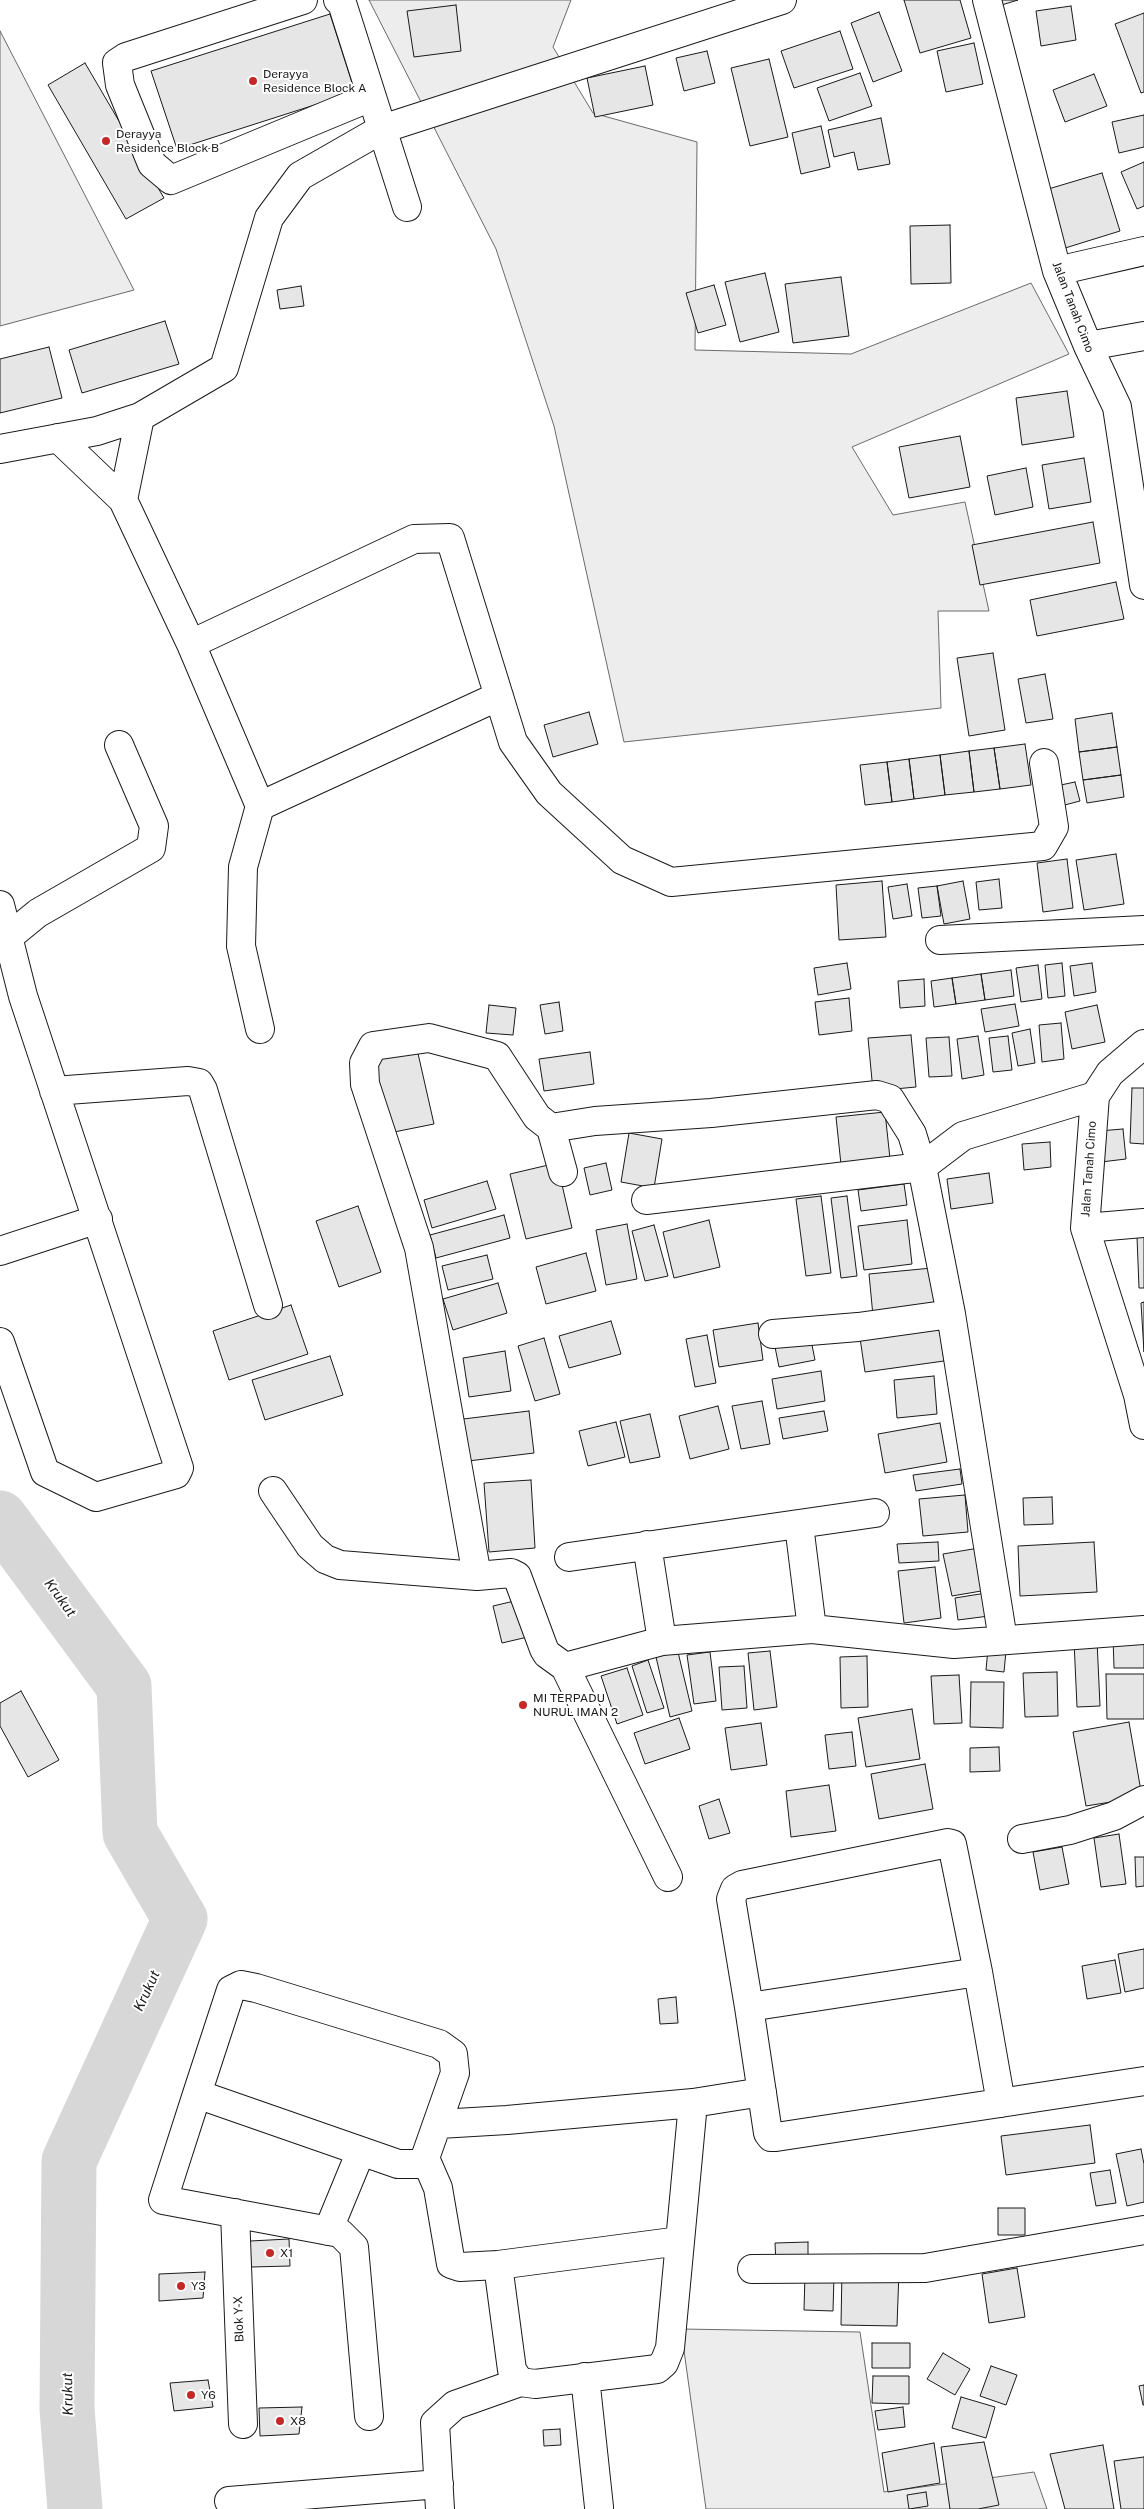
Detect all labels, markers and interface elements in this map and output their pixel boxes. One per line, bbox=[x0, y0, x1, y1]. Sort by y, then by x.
place label: Derayya Residence Block A bbox=[263, 67, 367, 95]
marker: Derayya Residence Block A bbox=[247, 75, 259, 87]
place label: Derayya Residence Block B bbox=[116, 127, 219, 155]
marker: Derayya Residence Block B bbox=[100, 135, 112, 147]
street label: Jalan Tanah Cimo bbox=[1049, 259, 1097, 355]
street label: Jalan Tanah Cimo bbox=[1078, 1120, 1100, 1218]
water label: Krukut bbox=[41, 1576, 79, 1620]
place label: MI TERPADU NURUL IMAN 2 bbox=[533, 1691, 618, 1719]
marker: MI TERPADU NURUL IMAN 2 bbox=[517, 1699, 529, 1711]
water label: Krukut bbox=[130, 1968, 164, 2014]
place label: X1 bbox=[280, 2246, 293, 2260]
marker: X1 bbox=[264, 2247, 276, 2259]
place label: Y3 bbox=[191, 2279, 206, 2293]
marker: Y3 bbox=[175, 2280, 187, 2292]
street label: Blok Y-X bbox=[231, 2296, 247, 2342]
water label: Krukut bbox=[59, 2372, 77, 2416]
place label: Y6 bbox=[201, 2388, 216, 2402]
marker: Y6 bbox=[185, 2389, 197, 2401]
place label: X8 bbox=[290, 2414, 306, 2428]
marker: X8 bbox=[274, 2415, 286, 2427]

